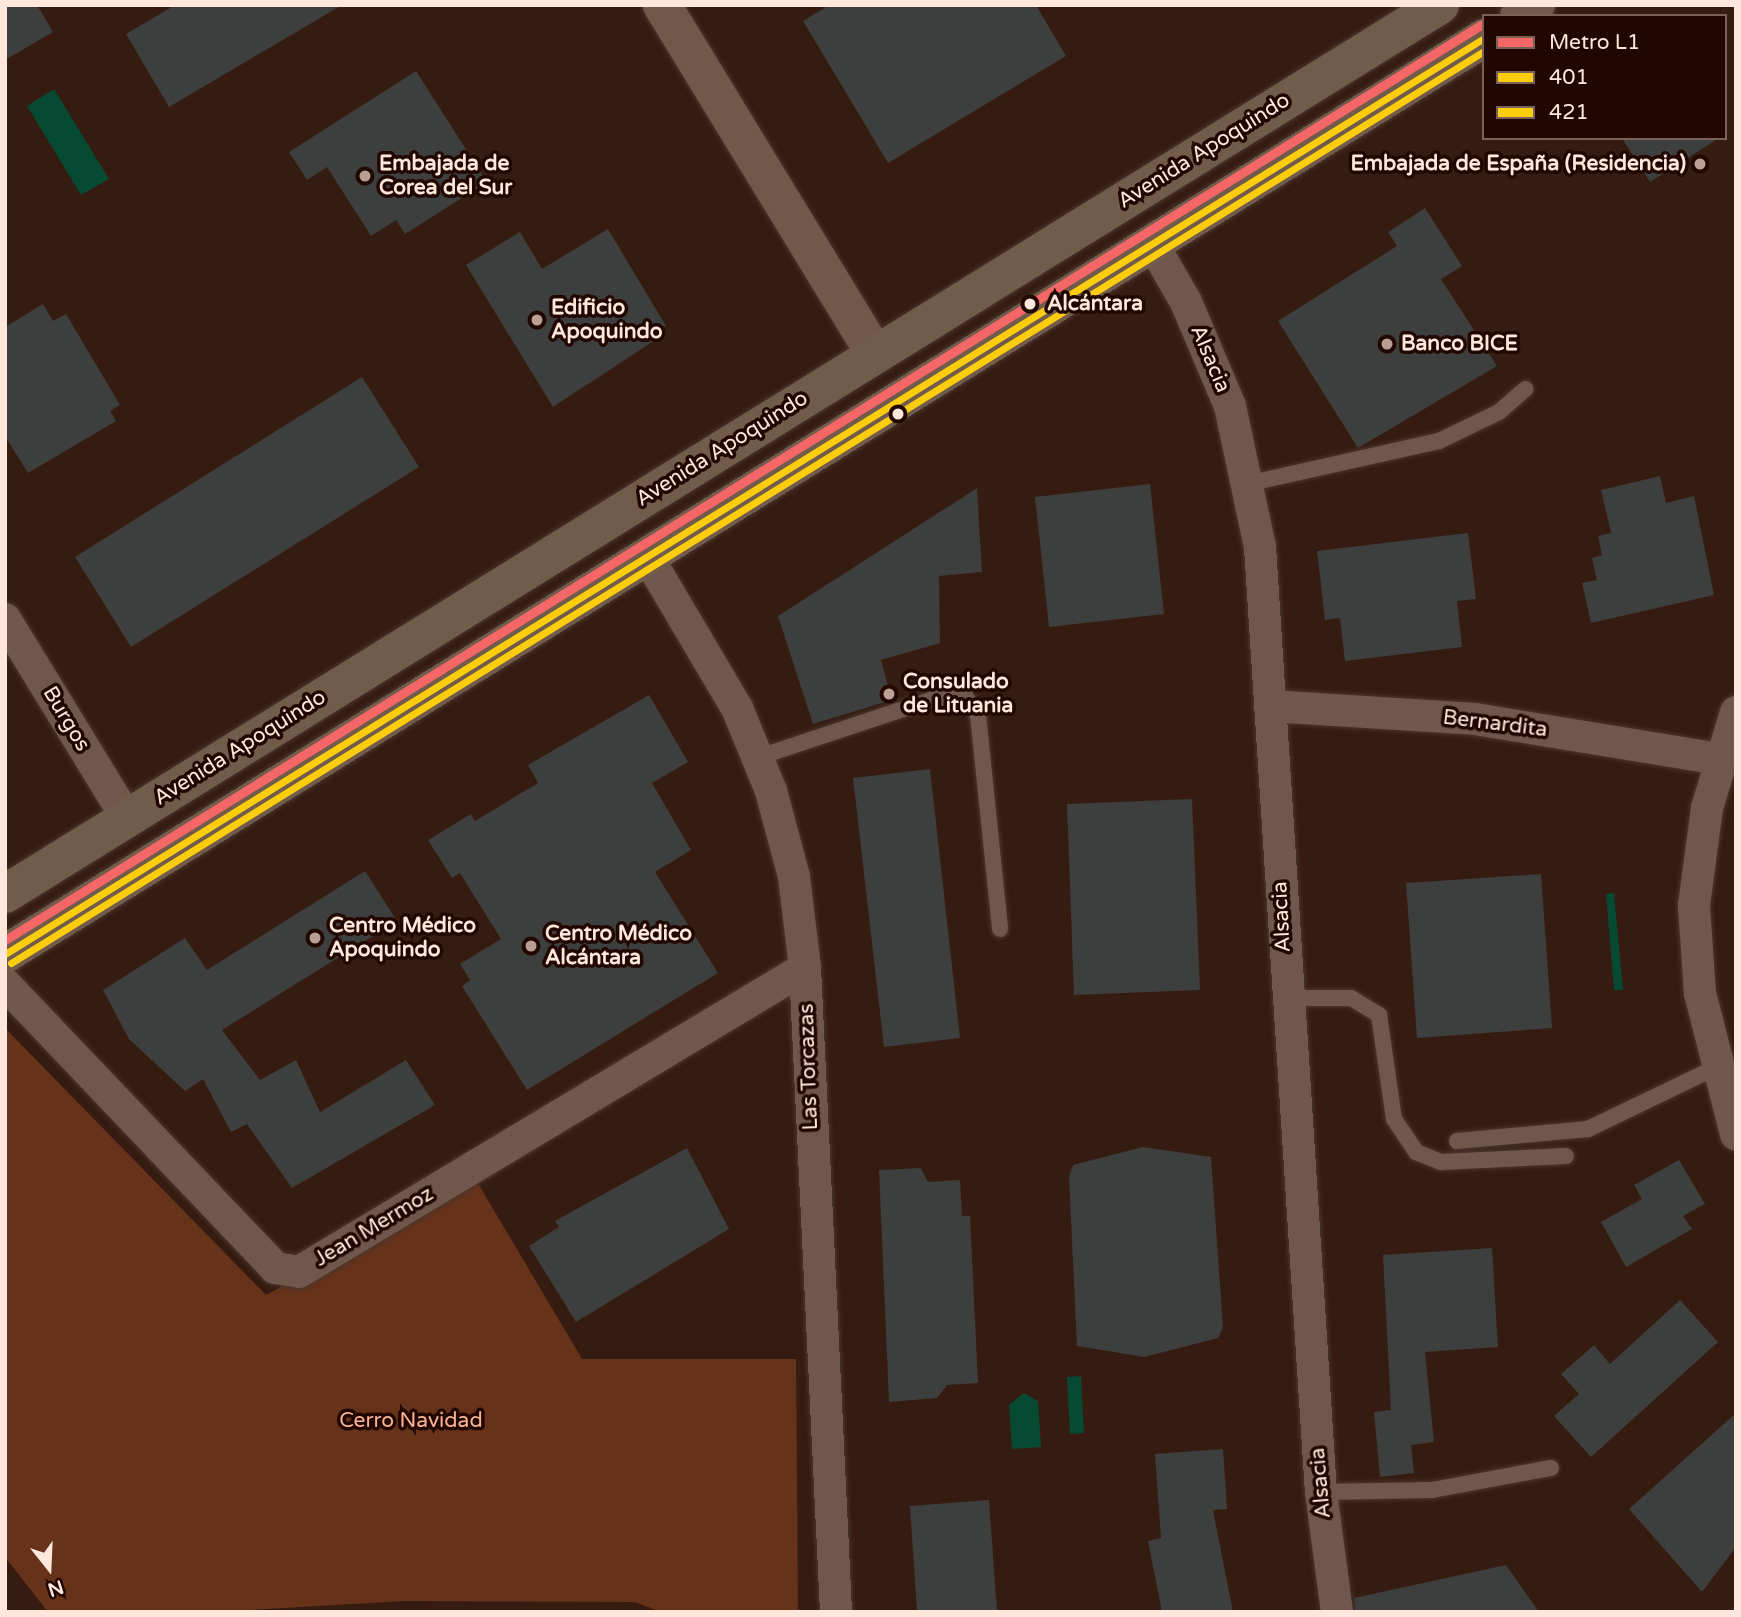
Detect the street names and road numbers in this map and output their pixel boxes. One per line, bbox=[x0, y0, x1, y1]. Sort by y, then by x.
street label: Avenida Apoquindo bbox=[1113, 88, 1295, 214]
street label: Alsacia bbox=[1185, 321, 1235, 397]
street label: Avenida Apoquindo bbox=[631, 386, 813, 512]
street label: Burgos bbox=[37, 682, 95, 756]
street label: Avenida Apoquindo bbox=[149, 685, 331, 811]
street label: Bernardita bbox=[1441, 705, 1549, 743]
street label: Alsacia bbox=[1268, 881, 1296, 953]
street label: Las Torcazas bbox=[794, 1003, 824, 1131]
street label: Jean Mermoz bbox=[310, 1182, 438, 1272]
street label: Alsacia bbox=[1305, 1447, 1337, 1519]

